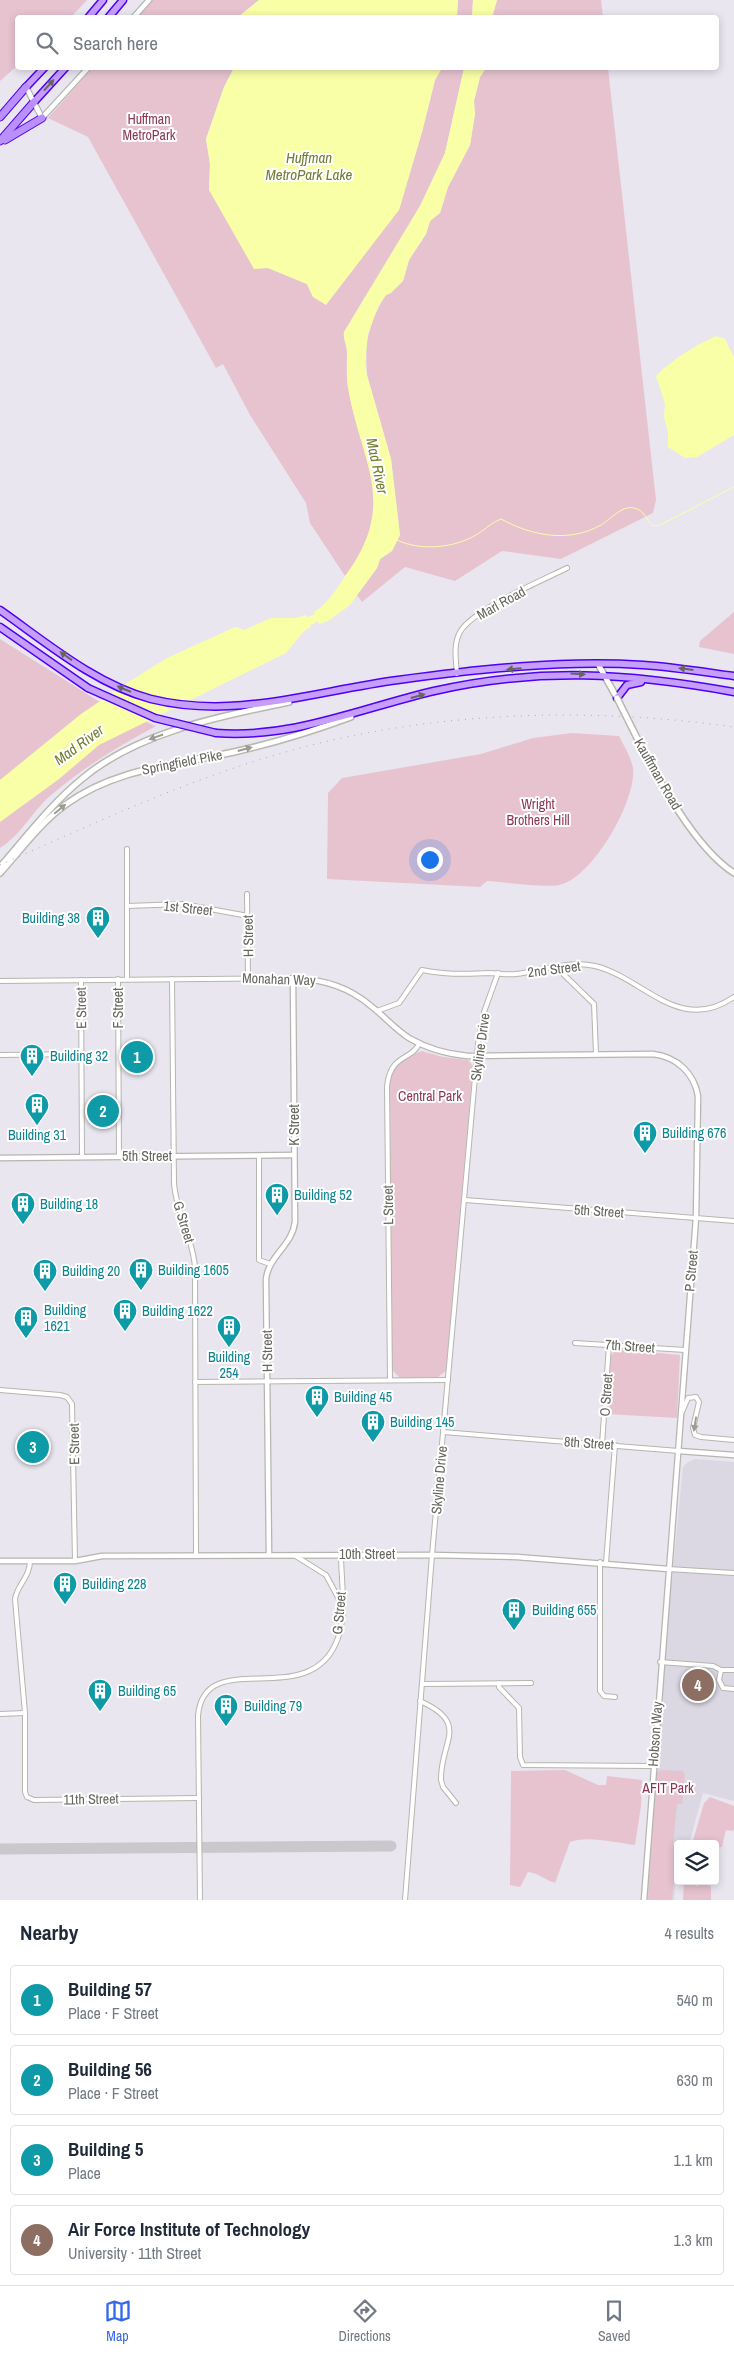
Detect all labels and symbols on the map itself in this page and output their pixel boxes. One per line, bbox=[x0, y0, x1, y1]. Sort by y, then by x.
one-way arrow bbox=[43, 79, 55, 91]
park label: Huffman MetroPark bbox=[123, 110, 176, 144]
water label: Huffman MetroPark Lake bbox=[266, 147, 353, 185]
water label: Mad River bbox=[361, 436, 394, 497]
street label: Marl Road bbox=[473, 582, 529, 624]
one-way arrow bbox=[59, 651, 73, 661]
one-way arrow bbox=[506, 665, 522, 673]
one-way arrow bbox=[677, 665, 693, 673]
one-way arrow bbox=[571, 671, 587, 679]
one-way arrow bbox=[117, 684, 131, 692]
one-way arrow bbox=[410, 691, 425, 699]
water label: Mad River bbox=[50, 719, 109, 770]
one-way arrow bbox=[148, 733, 163, 741]
street label: Kauffman Road bbox=[630, 735, 686, 813]
street label: Springfield Pike bbox=[140, 745, 224, 779]
one-way arrow bbox=[238, 745, 253, 753]
park label: Wright Brothers Hill bbox=[506, 795, 570, 829]
one-way arrow bbox=[53, 804, 66, 815]
your location bbox=[417, 847, 443, 873]
street label: 1st Street bbox=[163, 896, 213, 920]
building icon: Building 38 bbox=[85, 905, 111, 939]
place label: Building 38 bbox=[22, 909, 80, 927]
street label: H Street bbox=[239, 915, 257, 957]
street label: 2nd Street bbox=[527, 957, 581, 981]
street label: Monahan Way bbox=[242, 969, 316, 989]
street label: E Street bbox=[72, 987, 90, 1029]
street label: F Street bbox=[109, 988, 127, 1028]
street label: Skyline Drive bbox=[466, 1012, 494, 1082]
pin: 1 bbox=[121, 1038, 153, 1076]
building icon: Building 32 bbox=[19, 1043, 45, 1077]
place label: Building 32 bbox=[50, 1047, 108, 1065]
park label: Central Park bbox=[398, 1087, 462, 1105]
building icon: Building 31 bbox=[24, 1092, 50, 1126]
pin: 2 bbox=[87, 1092, 119, 1130]
street label: K Street bbox=[285, 1104, 303, 1146]
building icon: Building 676 bbox=[632, 1120, 658, 1154]
place label: Building 676 bbox=[662, 1124, 726, 1142]
place label: Building 31 bbox=[8, 1126, 67, 1144]
street label: 5th Street bbox=[122, 1147, 172, 1165]
building icon: Building 52 bbox=[264, 1182, 290, 1216]
street label: L Street bbox=[379, 1185, 397, 1225]
place label: Building 52 bbox=[294, 1186, 352, 1204]
building icon: Building 18 bbox=[10, 1191, 36, 1225]
place label: Building 18 bbox=[40, 1195, 98, 1213]
street label: G Street bbox=[169, 1199, 199, 1245]
street label: 5th Street bbox=[574, 1200, 624, 1222]
street label: P Street bbox=[680, 1250, 702, 1292]
building icon: Building 1605 bbox=[128, 1257, 154, 1291]
building icon: Building 20 bbox=[32, 1258, 58, 1292]
place label: Building 1605 bbox=[158, 1261, 229, 1279]
place label: Building 20 bbox=[62, 1262, 120, 1280]
building icon: Building 1622 bbox=[112, 1298, 138, 1332]
place label: Building 1621 bbox=[44, 1301, 87, 1335]
place label: Building 1622 bbox=[142, 1302, 213, 1320]
building icon: Building 1621 bbox=[13, 1305, 39, 1339]
building icon: Building 254 bbox=[216, 1314, 242, 1348]
street label: H Street bbox=[258, 1330, 276, 1372]
street label: 7th Street bbox=[605, 1335, 655, 1357]
place label: Building 254 bbox=[208, 1348, 251, 1382]
street label: O Street bbox=[596, 1373, 616, 1417]
building icon: Building 45 bbox=[304, 1384, 330, 1418]
place label: Building 45 bbox=[334, 1388, 392, 1406]
building icon: Building 145 bbox=[360, 1409, 386, 1443]
place label: Building 145 bbox=[390, 1413, 454, 1431]
one-way arrow bbox=[691, 1416, 699, 1432]
street label: E Street bbox=[65, 1423, 83, 1465]
pin: 3 bbox=[17, 1428, 49, 1466]
street label: 8th Street bbox=[564, 1432, 614, 1454]
street label: Skyline Drive bbox=[427, 1445, 451, 1515]
street label: 10th Street bbox=[339, 1545, 395, 1563]
building icon: Building 228 bbox=[52, 1571, 78, 1605]
place label: Building 228 bbox=[82, 1575, 146, 1593]
street label: G Street bbox=[328, 1591, 350, 1635]
building icon: Building 655 bbox=[501, 1597, 527, 1631]
place label: Building 655 bbox=[532, 1601, 596, 1619]
pin: 4 bbox=[682, 1666, 714, 1704]
building icon: Building 65 bbox=[87, 1678, 113, 1712]
place label: Building 65 bbox=[118, 1682, 176, 1700]
building icon: Building 79 bbox=[213, 1693, 239, 1727]
place label: Building 79 bbox=[244, 1697, 302, 1715]
street label: Hobson Way bbox=[644, 1701, 666, 1767]
park label: AFIT Park bbox=[641, 1779, 694, 1797]
street label: 11th Street bbox=[63, 1790, 119, 1808]

